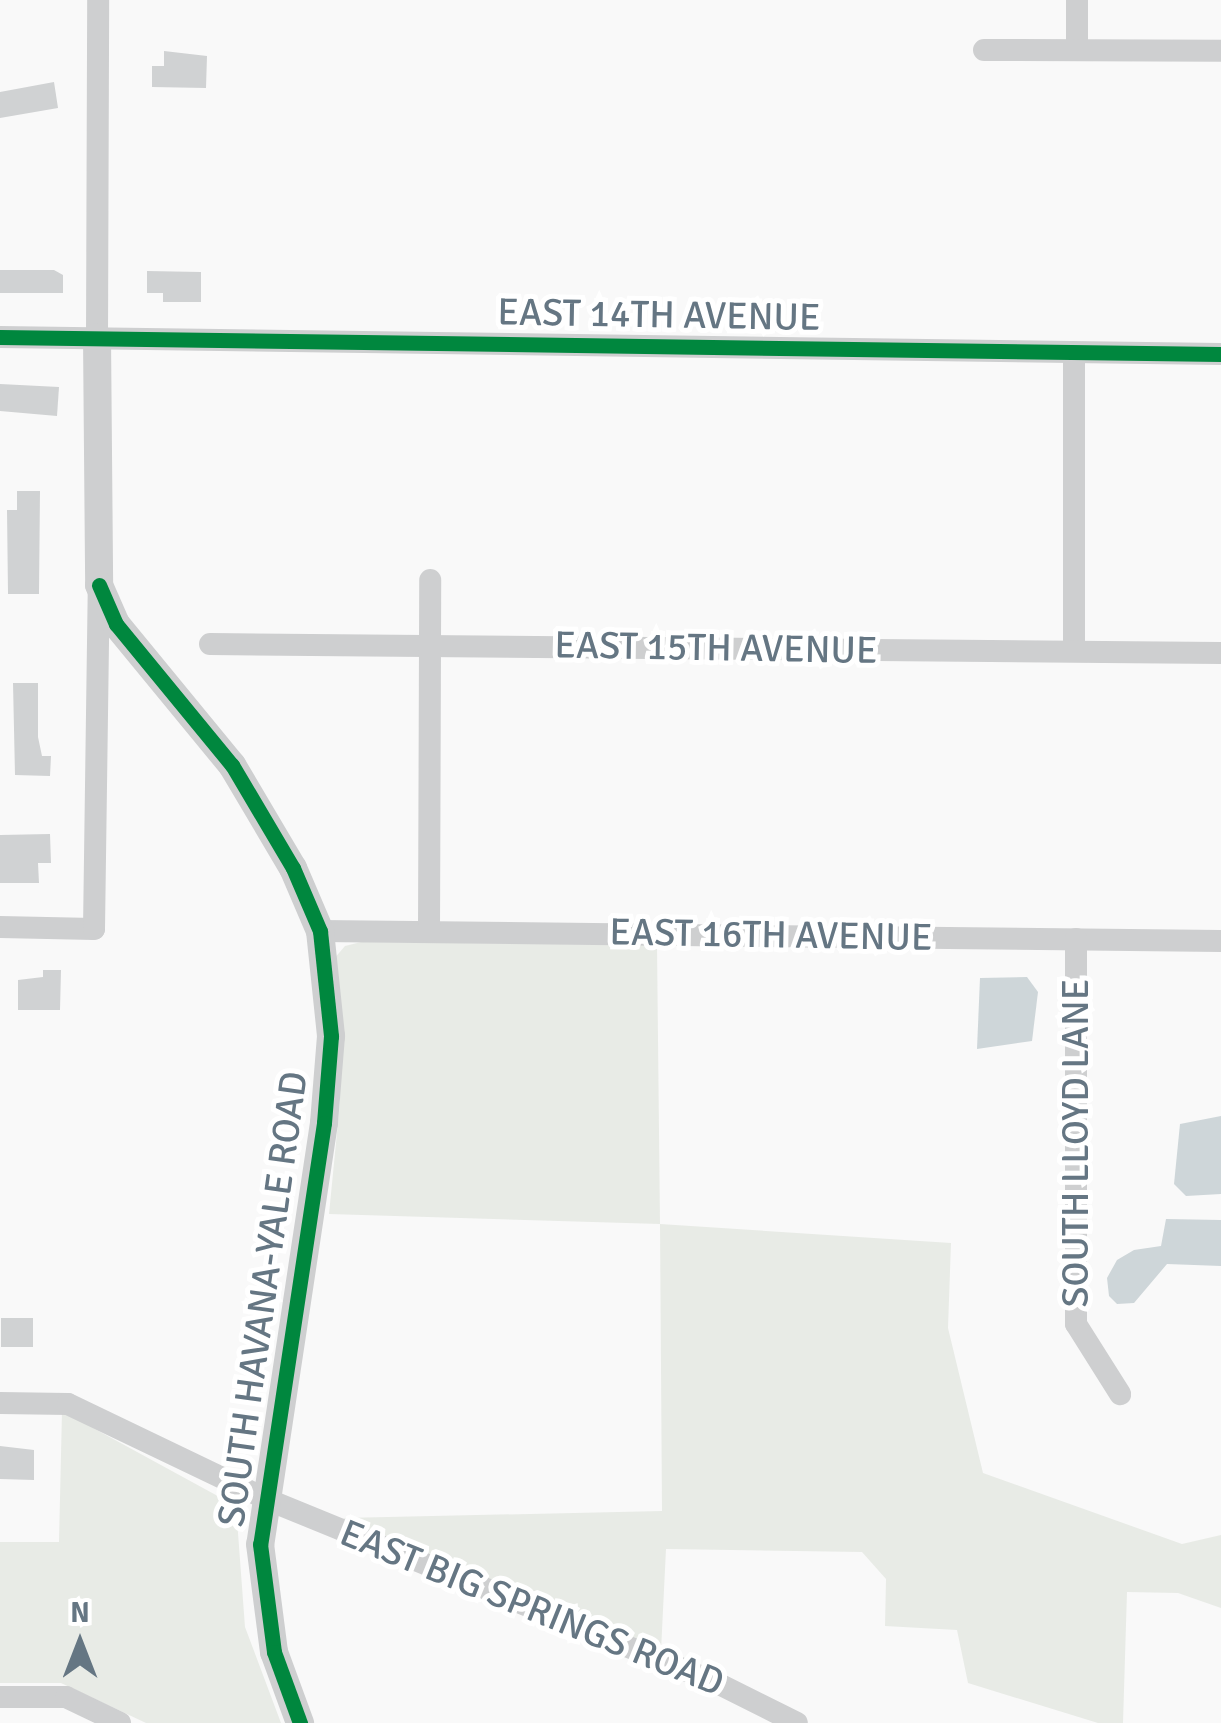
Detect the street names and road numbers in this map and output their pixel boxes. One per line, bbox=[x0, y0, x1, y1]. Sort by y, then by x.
street label: EAST 14TH AVENUE bbox=[497, 289, 821, 341]
street label: EAST 15TH AVENUE bbox=[554, 622, 878, 674]
street label: EAST 16TH AVENUE bbox=[609, 909, 933, 961]
street label: SOUTH LLOYD LANE bbox=[1053, 979, 1099, 1307]
street label: SOUTH HAVANA-YALE ROAD bbox=[208, 1068, 318, 1530]
street label: EAST BIG SPRINGS ROAD bbox=[333, 1510, 731, 1706]

